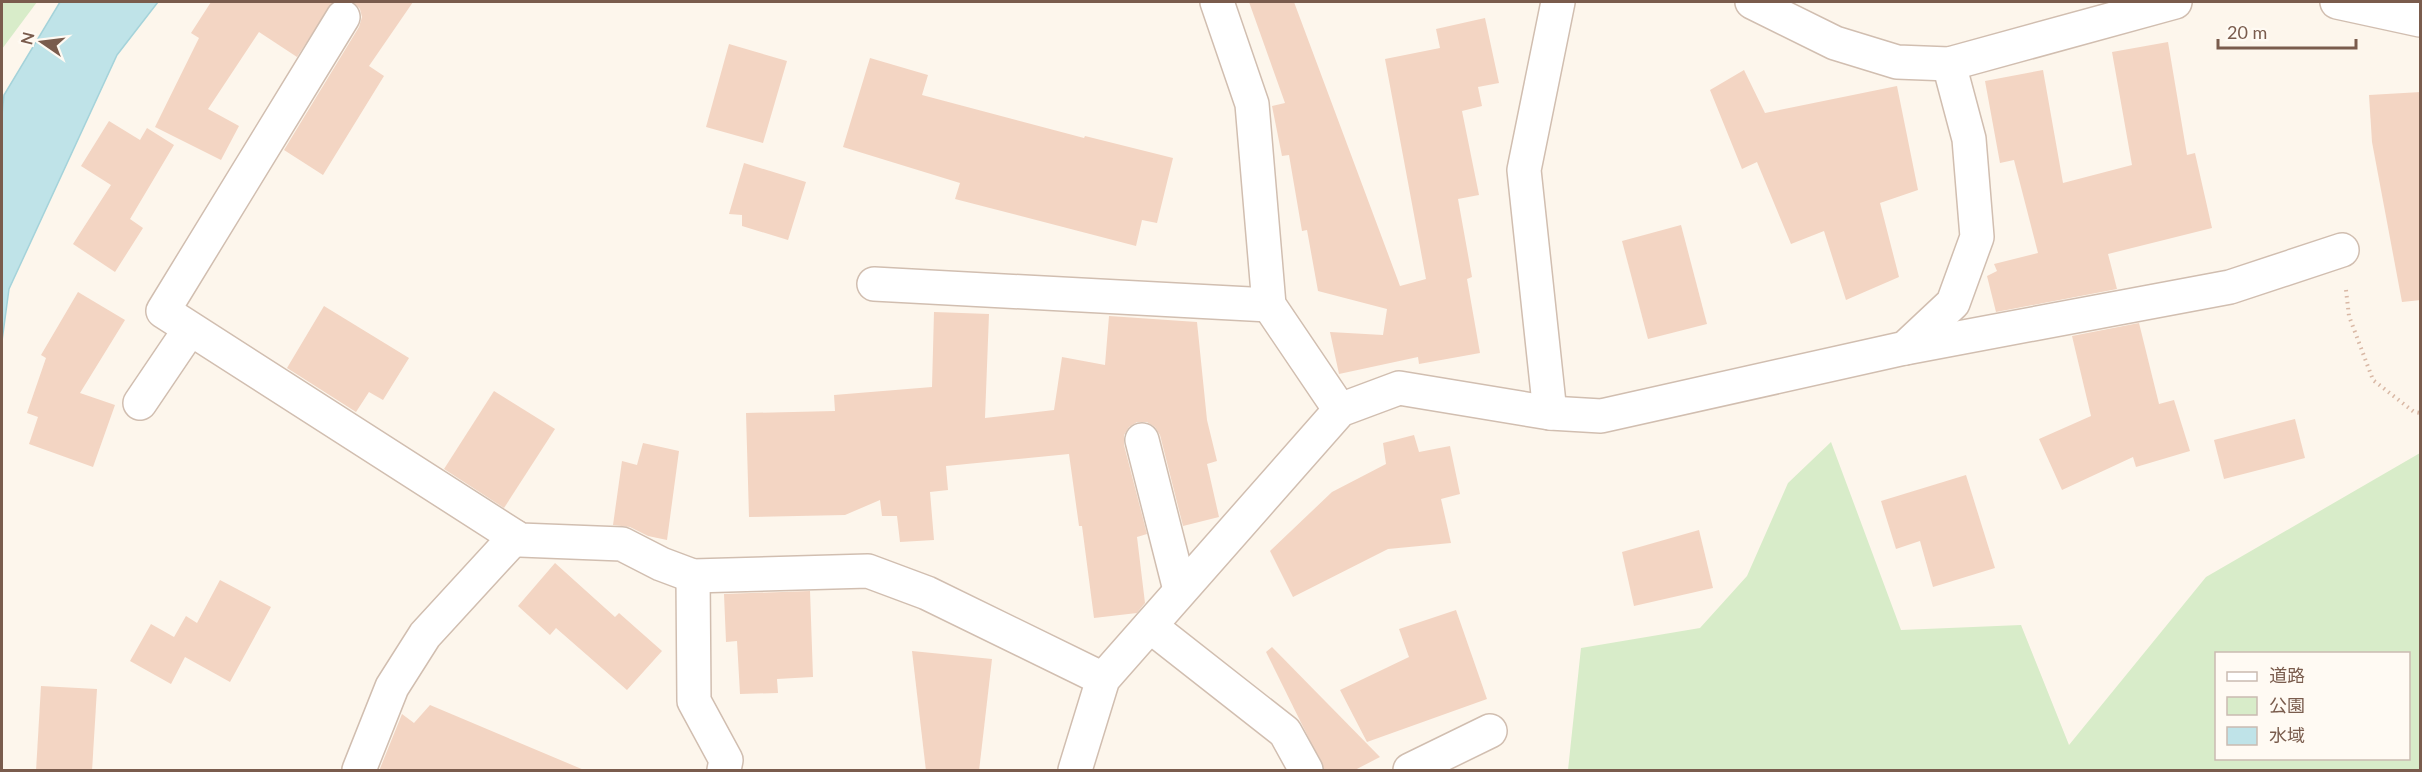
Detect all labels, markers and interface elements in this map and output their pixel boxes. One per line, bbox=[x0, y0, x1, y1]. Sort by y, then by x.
north arrow bbox=[12, 12, 72, 72]
scale bar bbox=[2218, 12, 2356, 50]
text: 20 m bbox=[2227, 21, 2267, 43]
text: N bbox=[16, 30, 38, 47]
legend bbox=[2215, 652, 2410, 760]
text: 道路 bbox=[2269, 664, 2305, 686]
text: 公園 bbox=[2269, 694, 2305, 716]
text: 水域 bbox=[2269, 724, 2305, 746]

